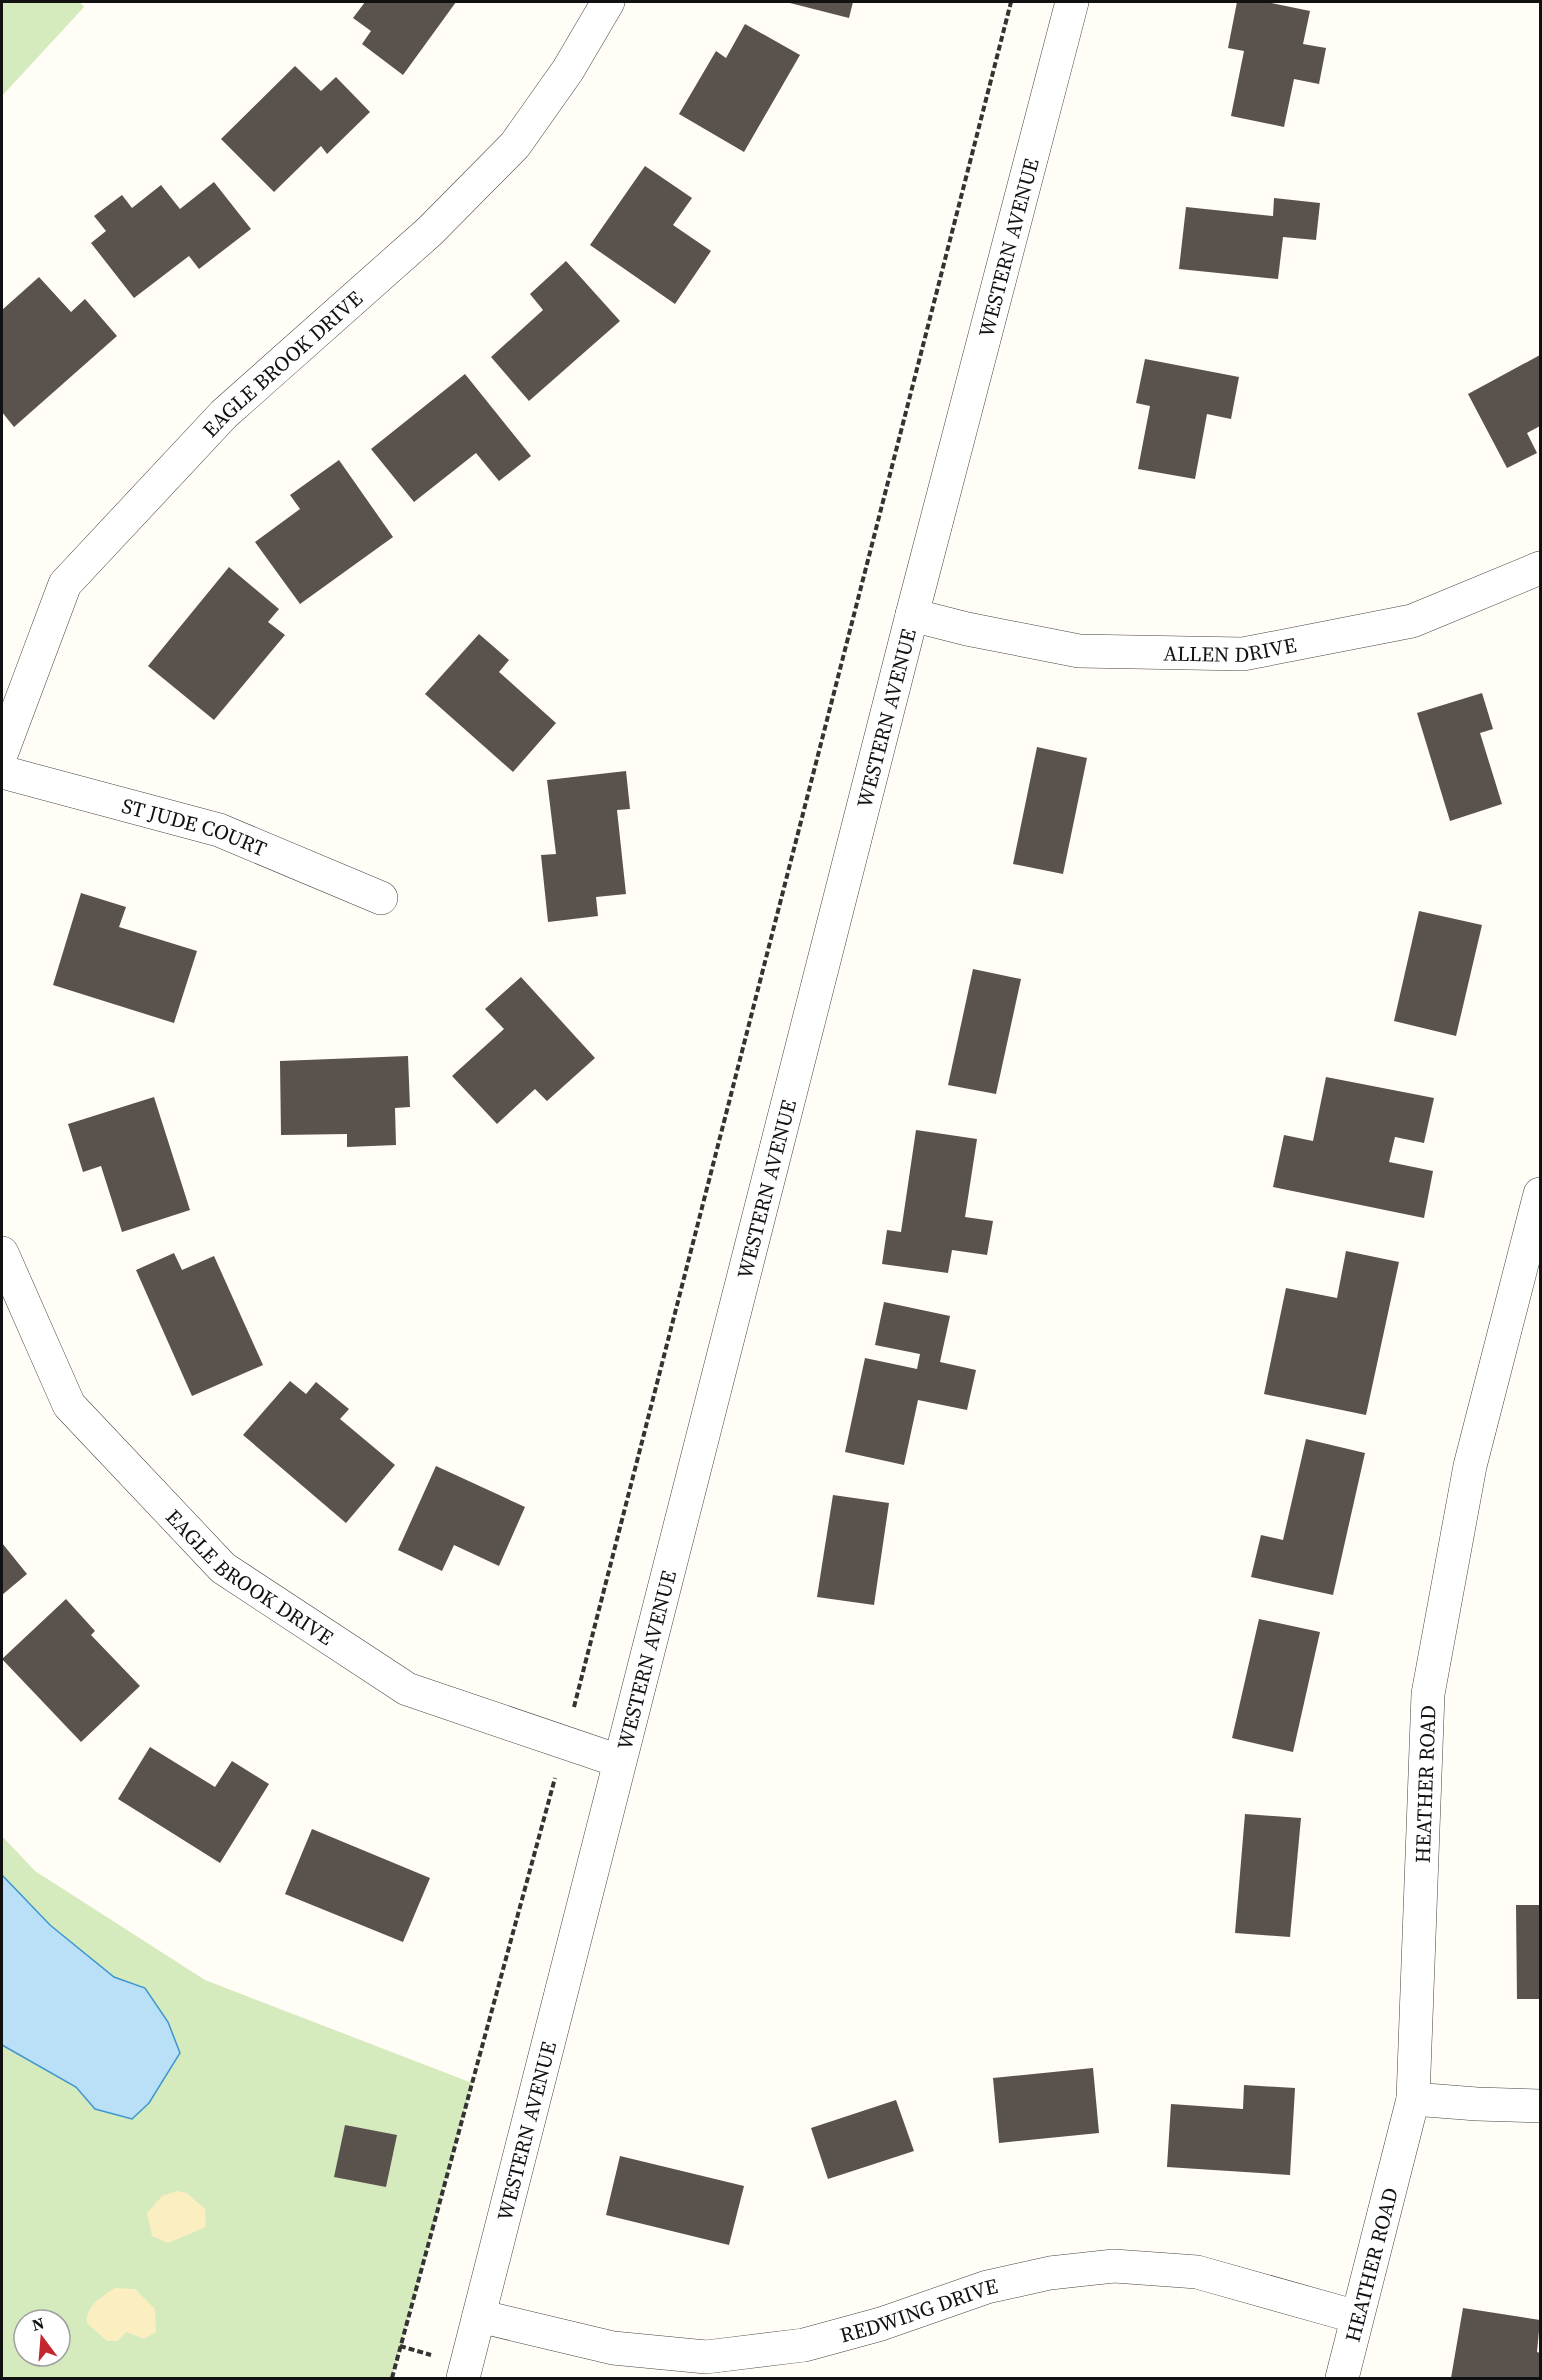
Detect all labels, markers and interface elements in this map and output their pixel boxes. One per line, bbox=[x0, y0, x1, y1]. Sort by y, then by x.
street label: WESTERN AVENUE bbox=[971, 155, 1045, 340]
street label: EAGLE BROOK DRIVE bbox=[195, 284, 368, 443]
street label: WESTERN AVENUE bbox=[849, 625, 923, 811]
street label: ALLEN DRIVE bbox=[1163, 629, 1299, 669]
street label: ST JUDE COURT bbox=[119, 790, 272, 863]
street label: WESTERN AVENUE bbox=[729, 1096, 803, 1282]
street label: EAGLE BROOK DRIVE bbox=[160, 1502, 340, 1651]
street label: WESTERN AVENUE bbox=[609, 1567, 683, 1753]
street label: HEATHER ROAD bbox=[1407, 1704, 1442, 1864]
street label: WESTERN AVENUE bbox=[489, 2038, 563, 2224]
street label: HEATHER ROAD bbox=[1337, 2184, 1404, 2345]
street label: REDWING DRIVE bbox=[836, 2271, 1000, 2349]
north arrow bbox=[12, 2308, 72, 2368]
text: N bbox=[29, 2311, 47, 2336]

